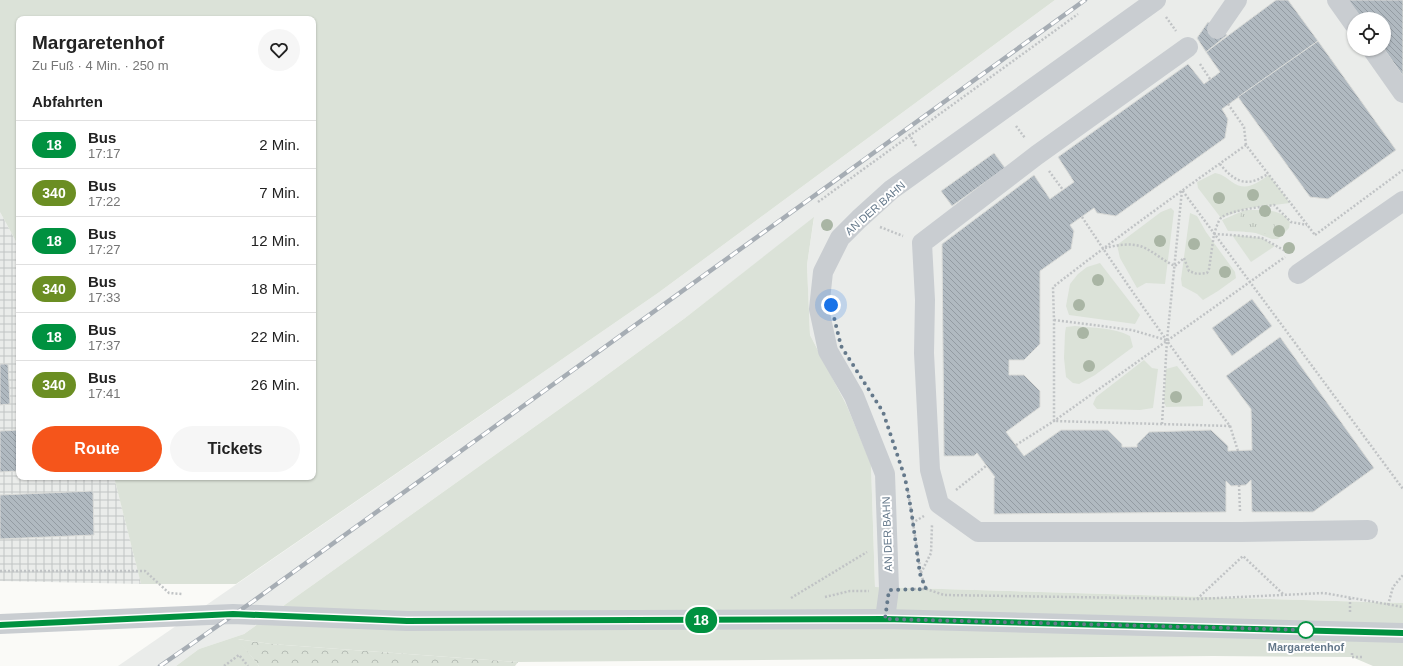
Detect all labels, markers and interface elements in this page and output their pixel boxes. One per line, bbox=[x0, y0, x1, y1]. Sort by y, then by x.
map controls bbox=[1347, 12, 1391, 56]
button: locate bbox=[1347, 12, 1391, 56]
button: heart bbox=[258, 29, 300, 71]
text: Margaretenhof bbox=[32, 32, 164, 53]
text: Zu Fuß · 4 Min. · 250 m bbox=[32, 58, 169, 73]
text: Abfahrten bbox=[32, 93, 103, 110]
text: Bus bbox=[88, 129, 116, 146]
text: 2 Min. bbox=[259, 136, 300, 153]
text: 18 bbox=[46, 137, 62, 153]
text: 17:17 bbox=[88, 146, 121, 161]
text: Bus bbox=[88, 177, 116, 194]
street label: AN DER BAHN bbox=[843, 179, 907, 237]
text: 7 Min. bbox=[259, 184, 300, 201]
text: 340 bbox=[42, 185, 66, 201]
text: 17:22 bbox=[88, 194, 121, 209]
text: Bus bbox=[88, 225, 116, 242]
text: 12 Min. bbox=[251, 232, 300, 249]
text: 18 bbox=[46, 233, 62, 249]
text: 17:27 bbox=[88, 242, 121, 257]
text: Bus bbox=[88, 273, 116, 290]
text: 18 Min. bbox=[251, 280, 300, 297]
text: 340 bbox=[42, 281, 66, 297]
text: 17:33 bbox=[88, 290, 121, 305]
your location bbox=[821, 295, 841, 315]
text: Bus bbox=[88, 321, 116, 338]
text: 22 Min. bbox=[251, 328, 300, 345]
text: 18 bbox=[46, 329, 62, 345]
text: 17:37 bbox=[88, 338, 121, 353]
text: Bus bbox=[88, 369, 116, 386]
text: 26 Min. bbox=[251, 376, 300, 393]
text: 340 bbox=[42, 377, 66, 393]
text: 17:41 bbox=[88, 386, 121, 401]
button: Route bbox=[32, 426, 162, 472]
button: Tickets bbox=[170, 426, 300, 472]
street label: AN DER BAHN bbox=[880, 496, 894, 572]
line badge: 18 bbox=[683, 607, 719, 633]
text: 18 bbox=[693, 612, 709, 628]
marker: Margaretenhof bbox=[1297, 621, 1315, 639]
place label: Margaretenhof bbox=[1268, 641, 1345, 653]

